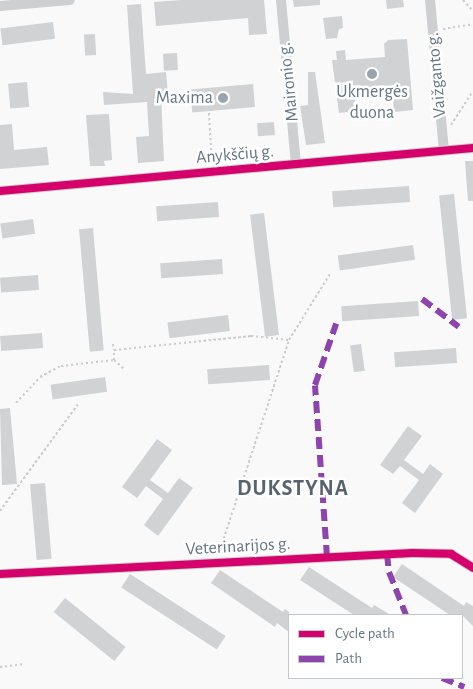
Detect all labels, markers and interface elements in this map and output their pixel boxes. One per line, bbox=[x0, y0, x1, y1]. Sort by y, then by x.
street label: Vaižganto g. bbox=[423, 32, 451, 118]
street label: Maironio g. bbox=[274, 41, 304, 123]
marker: Ukmergės duona bbox=[366, 68, 378, 80]
place label: Ukmergės duona bbox=[336, 82, 408, 125]
place label: Maxima bbox=[156, 87, 213, 109]
marker: Maxima bbox=[217, 92, 229, 104]
street label: Anykščių g. bbox=[195, 141, 275, 169]
district label: DUKSTYNA bbox=[236, 476, 350, 502]
street label: Veterinarijos g. bbox=[185, 533, 291, 561]
legend bbox=[288, 614, 463, 679]
text: Cycle path bbox=[335, 626, 395, 641]
text: Path bbox=[335, 651, 362, 666]

